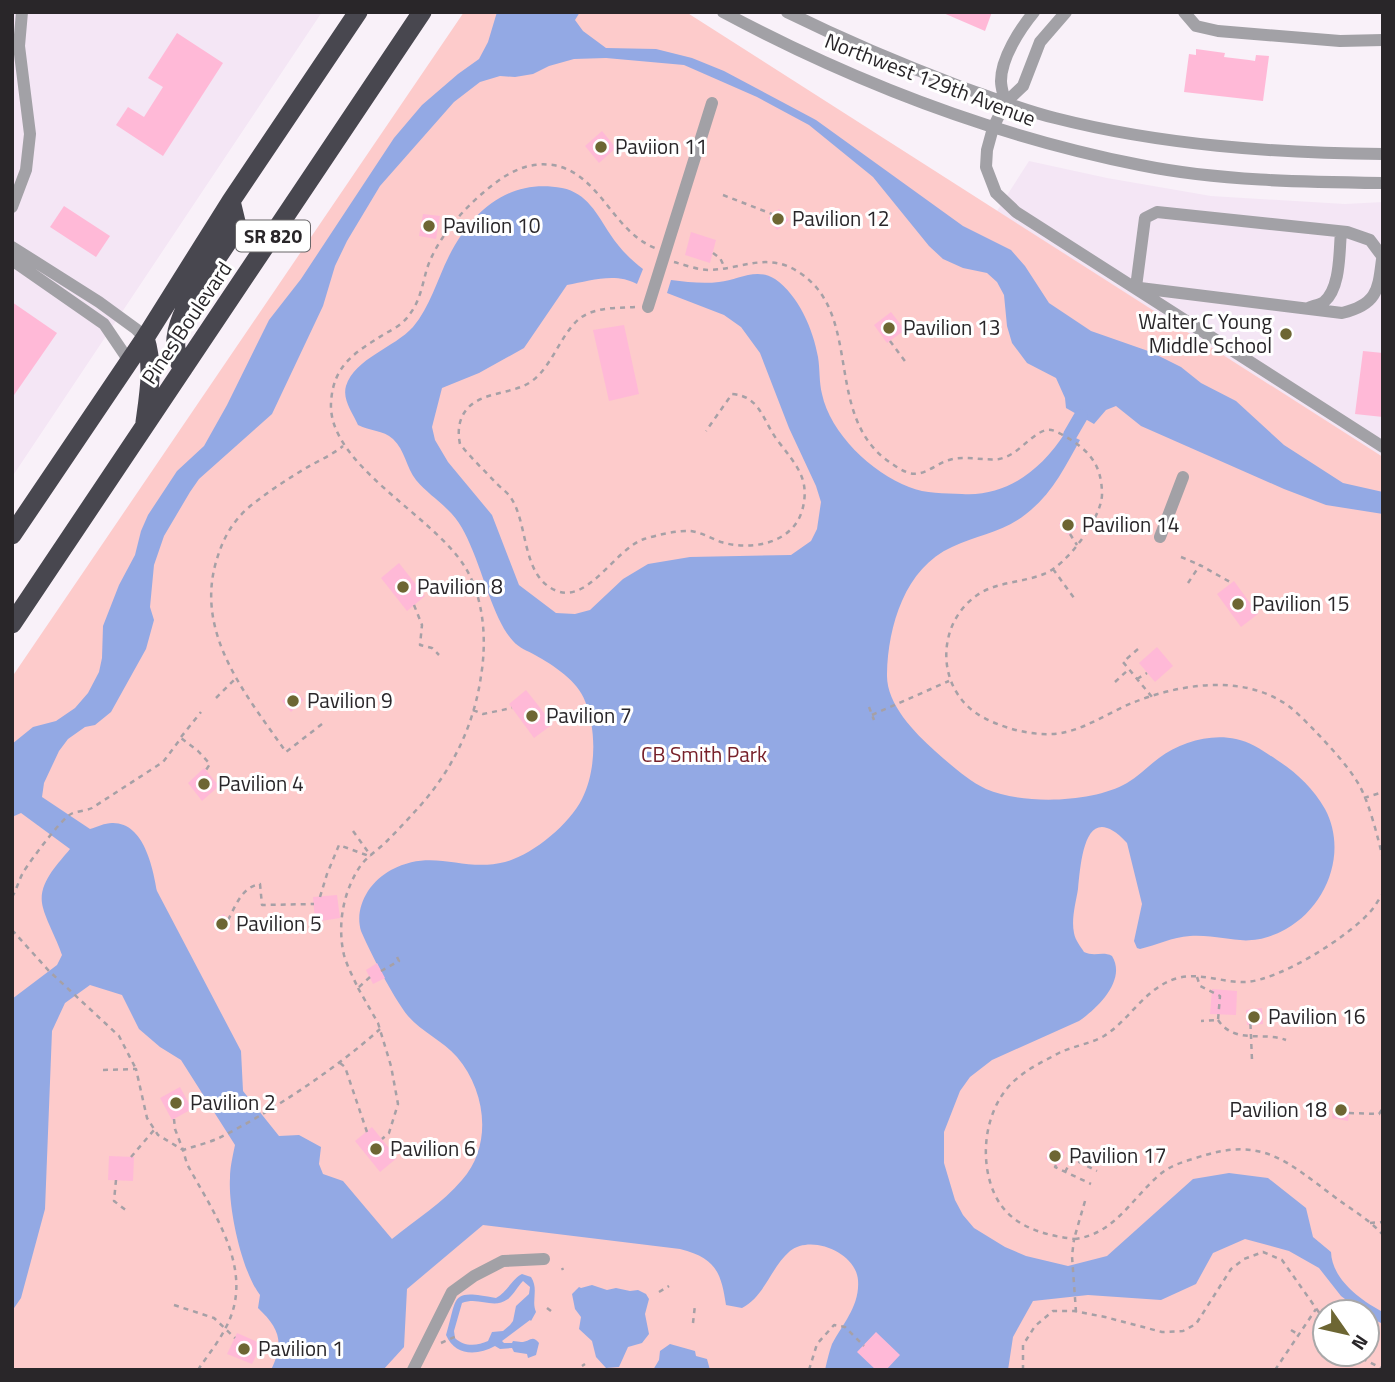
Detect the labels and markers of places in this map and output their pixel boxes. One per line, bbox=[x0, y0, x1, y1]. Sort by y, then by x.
place label: Paviion 11 bbox=[615, 130, 708, 162]
marker: Paviion 11 bbox=[593, 139, 609, 155]
place label: Pavilion 12 bbox=[792, 202, 889, 234]
place label: Pavilion 10 bbox=[443, 209, 540, 241]
marker: Pavilion 12 bbox=[770, 211, 786, 227]
marker: Pavilion 10 bbox=[421, 218, 437, 234]
place label: Walter C Young Middle School bbox=[1138, 305, 1272, 361]
place label: Pavilion 13 bbox=[903, 311, 1000, 343]
marker: Pavilion 13 bbox=[881, 320, 897, 336]
marker: Walter C Young Middle School bbox=[1278, 326, 1294, 342]
place label: Pavilion 14 bbox=[1082, 508, 1179, 540]
marker: Pavilion 14 bbox=[1060, 517, 1076, 533]
place label: Pavilion 8 bbox=[417, 570, 503, 602]
marker: Pavilion 8 bbox=[395, 579, 411, 595]
place label: Pavilion 15 bbox=[1252, 587, 1349, 619]
marker: Pavilion 15 bbox=[1230, 596, 1246, 612]
place label: Pavilion 9 bbox=[307, 684, 393, 716]
marker: Pavilion 9 bbox=[285, 693, 301, 709]
place label: Pavilion 7 bbox=[546, 699, 632, 731]
marker: Pavilion 7 bbox=[524, 708, 540, 724]
place label: Pavilion 4 bbox=[218, 767, 304, 799]
marker: Pavilion 4 bbox=[196, 776, 212, 792]
place label: Pavilion 5 bbox=[236, 907, 322, 939]
marker: Pavilion 5 bbox=[214, 916, 230, 932]
place label: Pavilion 16 bbox=[1268, 1000, 1365, 1032]
marker: Pavilion 16 bbox=[1246, 1009, 1262, 1025]
place label: Pavilion 2 bbox=[190, 1086, 276, 1118]
place label: Pavilion 18 bbox=[1230, 1093, 1327, 1125]
marker: Pavilion 2 bbox=[168, 1095, 184, 1111]
marker: Pavilion 18 bbox=[1333, 1102, 1349, 1118]
place label: Pavilion 6 bbox=[390, 1132, 476, 1164]
place label: Pavilion 17 bbox=[1069, 1139, 1166, 1171]
marker: Pavilion 6 bbox=[368, 1141, 384, 1157]
marker: Pavilion 17 bbox=[1047, 1148, 1063, 1164]
place label: Pavilion 1 bbox=[258, 1332, 344, 1364]
marker: Pavilion 1 bbox=[236, 1341, 252, 1357]

